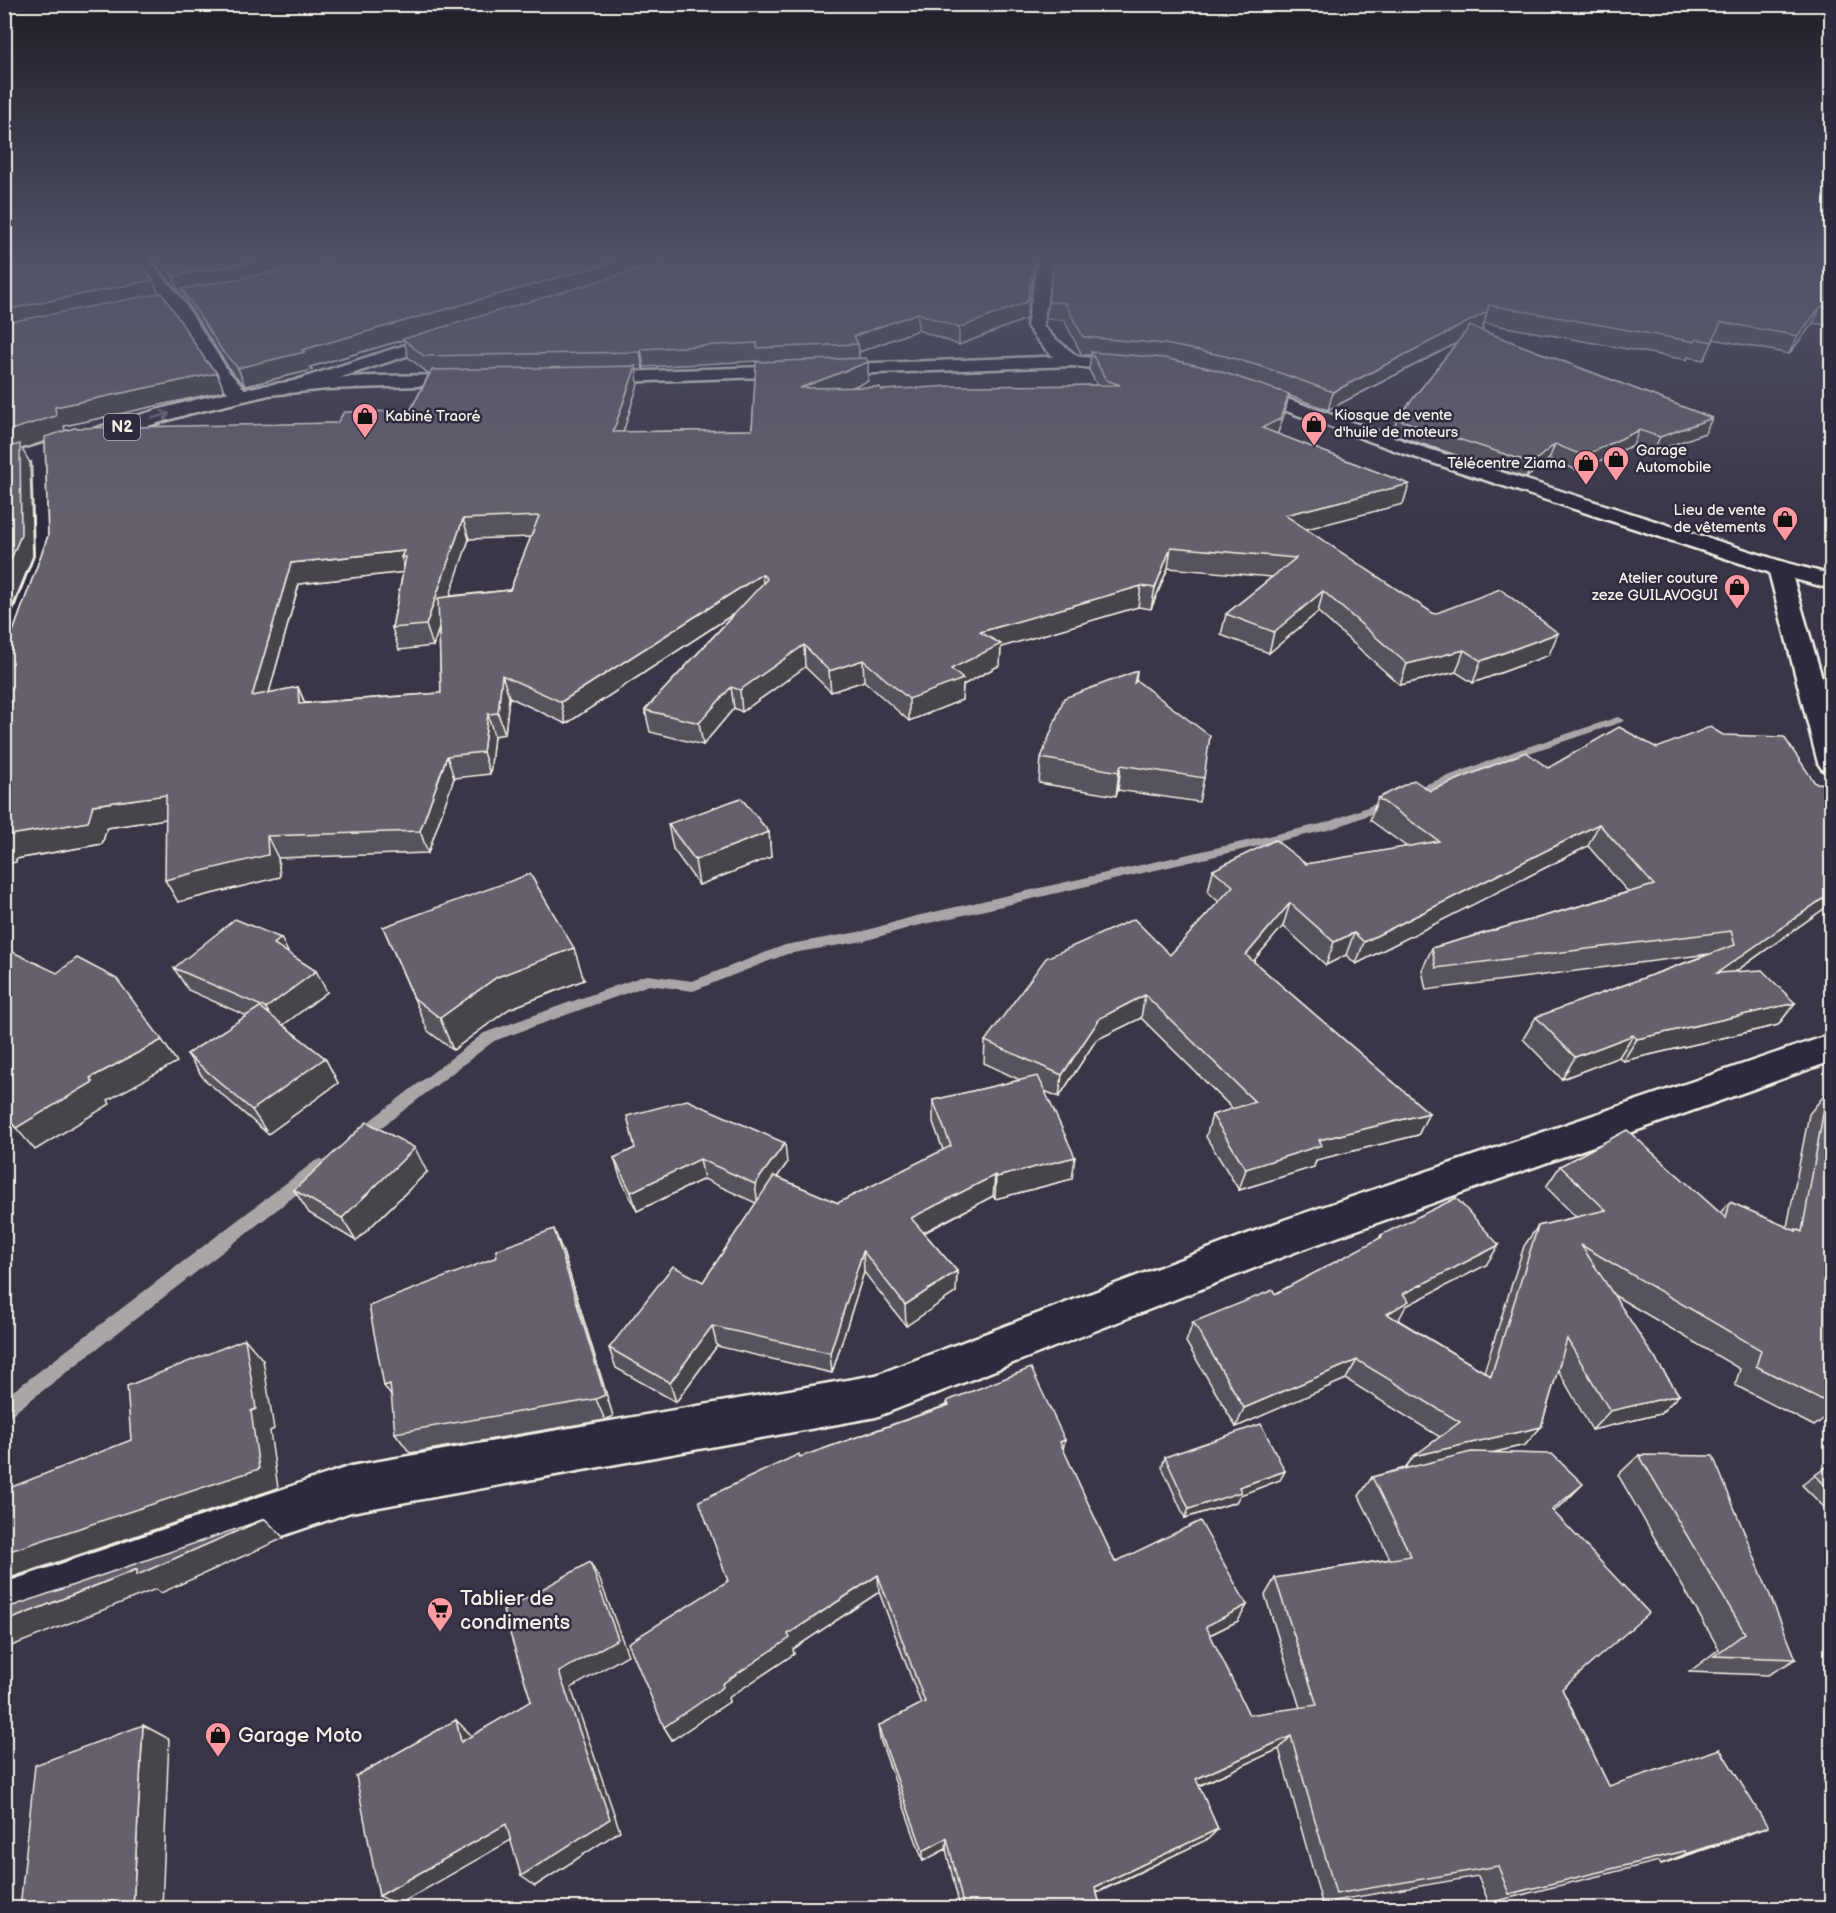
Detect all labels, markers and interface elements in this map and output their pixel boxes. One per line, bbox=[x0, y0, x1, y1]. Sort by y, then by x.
shop icon: Kabiné Traoré bbox=[350, 401, 380, 439]
place label: Kiosque de vente d'huile de moteurs bbox=[1334, 406, 1459, 442]
place label: Kabiné Traoré bbox=[385, 407, 481, 426]
shop icon: Kiosque de vente d'huile de moteurs bbox=[1299, 409, 1329, 447]
one-way arrow bbox=[151, 410, 170, 421]
road number: N2 bbox=[104, 414, 140, 440]
place label: Garage Automobile bbox=[1636, 441, 1711, 477]
shop icon: Garage Automobile bbox=[1601, 444, 1631, 482]
shop icon: Télécentre Ziama bbox=[1571, 448, 1601, 486]
place label: Télécentre Ziama bbox=[1447, 454, 1566, 473]
place label: Lieu de vente de vêtements bbox=[1674, 501, 1767, 537]
shop icon: Lieu de vente de vêtements bbox=[1770, 504, 1800, 542]
place label: Atelier couture zeze GUILAVOGUI bbox=[1592, 569, 1718, 605]
shop icon: Atelier couture zeze GUILAVOGUI bbox=[1722, 572, 1752, 610]
place label: Tablier de condiments bbox=[460, 1586, 570, 1635]
supermarket icon: Tablier de condiments bbox=[425, 1595, 455, 1633]
shop icon: Garage Moto bbox=[203, 1720, 233, 1758]
place label: Garage Moto bbox=[238, 1723, 363, 1748]

